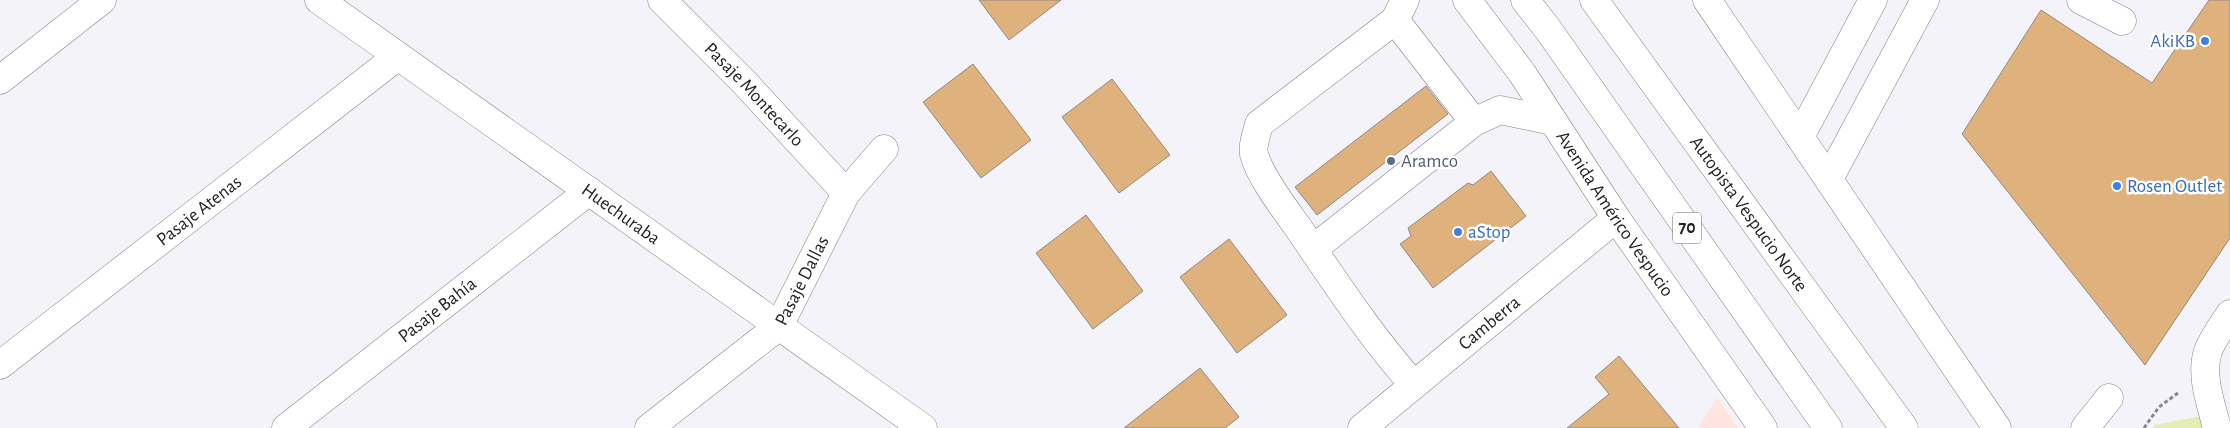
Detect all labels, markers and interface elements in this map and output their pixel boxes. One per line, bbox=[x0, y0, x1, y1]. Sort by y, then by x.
place label: AkiKB bbox=[2150, 32, 2195, 51]
marker: AkiKB bbox=[2199, 35, 2211, 47]
street label: Pasaje Montecarlo bbox=[701, 39, 808, 150]
street label: Avenida Américo Vespucio bbox=[1553, 127, 1677, 300]
street label: Autopista Vespucio Norte bbox=[1686, 133, 1811, 295]
place label: Aramco bbox=[1401, 152, 1458, 171]
marker: Aramco bbox=[1385, 155, 1397, 167]
street label: Pasaje Atenas bbox=[153, 172, 245, 249]
place label: Rosen Outlet bbox=[2127, 177, 2222, 196]
street label: Huechuraba bbox=[578, 180, 664, 248]
marker: Rosen Outlet bbox=[2111, 180, 2123, 192]
road number: 70 bbox=[1673, 212, 1701, 244]
place label: aStop bbox=[1468, 223, 1511, 242]
marker: aStop bbox=[1452, 226, 1464, 238]
street label: Pasaje Dallas bbox=[771, 233, 832, 328]
street label: Pasaje Bahía bbox=[395, 273, 480, 346]
street label: Camberra bbox=[1455, 292, 1524, 353]

